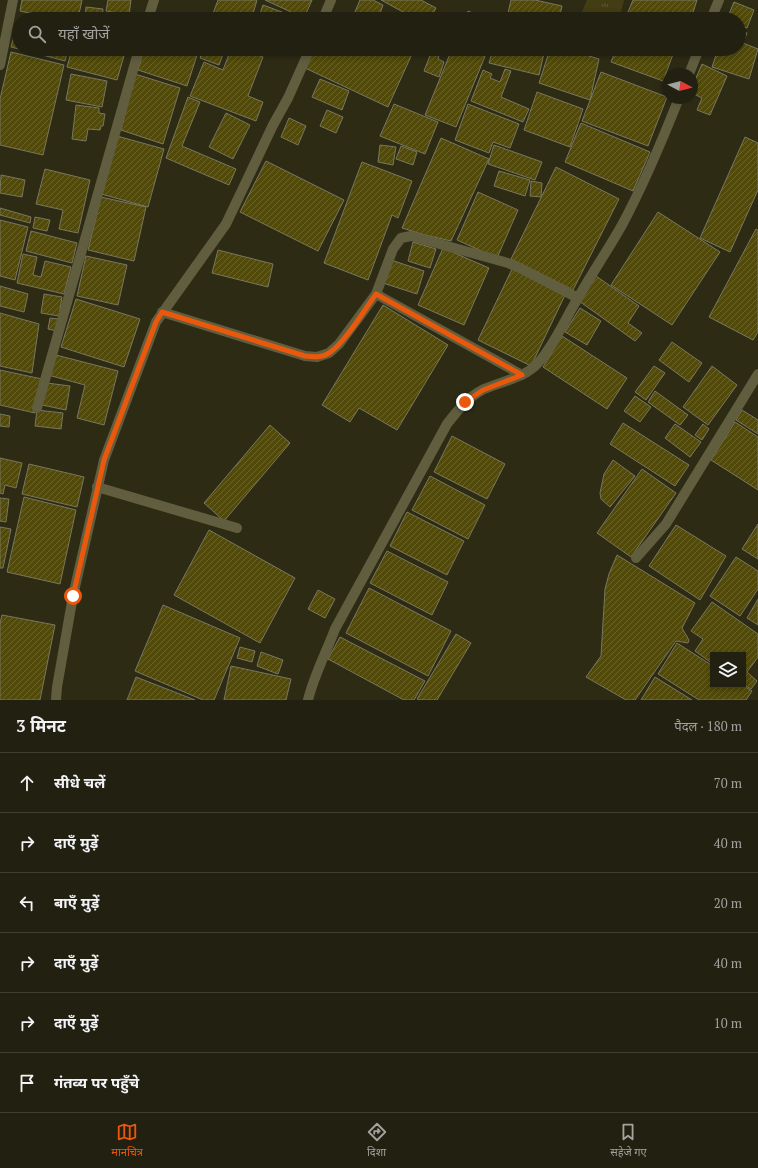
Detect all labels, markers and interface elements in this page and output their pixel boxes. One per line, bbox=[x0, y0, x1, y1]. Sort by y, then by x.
search box bbox=[12, 12, 746, 56]
icon: search bbox=[26, 23, 48, 45]
text: यहाँ खोजें bbox=[58, 23, 109, 43]
north arrow bbox=[662, 68, 698, 104]
route end bbox=[456, 393, 474, 411]
route start bbox=[64, 587, 82, 605]
map controls bbox=[710, 652, 746, 688]
button: layers bbox=[710, 652, 746, 688]
text: 3 मिनट bbox=[16, 714, 66, 737]
text: पैदल · 180 m bbox=[674, 717, 742, 735]
icon: ahead bbox=[16, 772, 38, 794]
text: सीधे चलें bbox=[54, 772, 105, 792]
text: 70 m bbox=[714, 774, 742, 792]
icon: right bbox=[16, 832, 38, 854]
text: दाएँ मुड़ें bbox=[54, 832, 98, 852]
text: 40 m bbox=[714, 834, 742, 852]
icon: left bbox=[16, 892, 38, 914]
text: बाएँ मुड़ें bbox=[54, 892, 99, 912]
text: 20 m bbox=[714, 894, 742, 912]
icon: right bbox=[16, 952, 38, 974]
text: दाएँ मुड़ें bbox=[54, 952, 98, 972]
text: 40 m bbox=[714, 954, 742, 972]
icon: right bbox=[16, 1012, 38, 1034]
text: दाएँ मुड़ें bbox=[54, 1012, 98, 1032]
text: 10 m bbox=[714, 1014, 742, 1032]
icon: arrive bbox=[16, 1072, 38, 1094]
text: गंतव्य पर पहुँचे bbox=[54, 1072, 139, 1092]
tab: मानचित्र bbox=[111, 1121, 143, 1160]
tab: दिशा bbox=[366, 1121, 388, 1160]
tab: सहेजे गए bbox=[610, 1121, 647, 1160]

